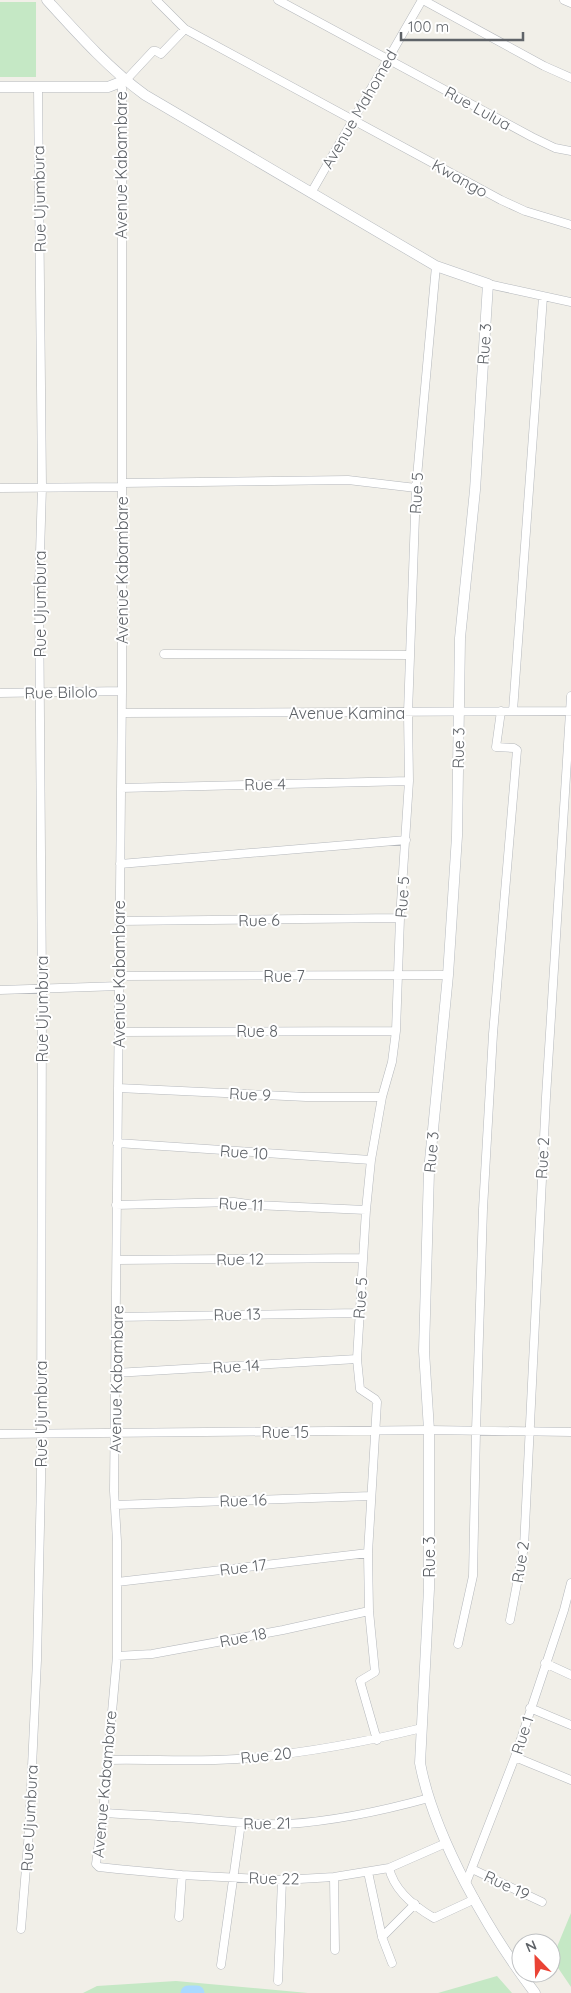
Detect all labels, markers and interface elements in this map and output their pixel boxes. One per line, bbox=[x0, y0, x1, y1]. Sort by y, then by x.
scale bar bbox=[401, 10, 524, 42]
text: 100 m bbox=[408, 17, 449, 36]
street label: Avenue Mahomed bbox=[317, 46, 401, 172]
street label: Rue Lulua bbox=[441, 82, 515, 134]
street label: Avenue Kabambare bbox=[111, 91, 131, 239]
street label: Rue Ujumbura bbox=[28, 145, 50, 253]
street label: Kwango bbox=[428, 154, 492, 202]
street label: Rue 3 bbox=[473, 323, 495, 365]
street label: Rue 5 bbox=[405, 472, 427, 514]
street label: Avenue Kabambare bbox=[112, 496, 132, 644]
street label: Rue Ujumbura bbox=[30, 551, 50, 657]
street label: Rue Bilolo bbox=[24, 681, 98, 703]
street label: Avenue Kamina bbox=[289, 703, 405, 723]
street label: Rue 3 bbox=[448, 727, 468, 769]
street label: Rue 4 bbox=[244, 774, 286, 794]
street label: Rue 5 bbox=[391, 875, 413, 919]
street label: Avenue Kabambare bbox=[109, 900, 129, 1048]
street label: Rue 6 bbox=[238, 910, 280, 930]
street label: Rue Ujumbura bbox=[32, 956, 52, 1062]
street label: Rue 7 bbox=[263, 966, 305, 986]
street label: Rue 8 bbox=[236, 1021, 278, 1041]
street label: Rue 9 bbox=[228, 1083, 272, 1105]
street label: Rue 3 bbox=[419, 1130, 443, 1174]
street label: Rue 2 bbox=[531, 1136, 553, 1179]
street label: Rue 10 bbox=[219, 1140, 269, 1164]
street label: Rue 11 bbox=[218, 1193, 264, 1215]
street label: Rue 12 bbox=[216, 1249, 264, 1269]
street label: Rue 5 bbox=[349, 1276, 371, 1320]
street label: Rue 13 bbox=[213, 1304, 261, 1324]
street label: Avenue Kabambare bbox=[105, 1305, 127, 1453]
street label: Rue 14 bbox=[212, 1355, 260, 1377]
street label: Rue Ujumbura bbox=[31, 1361, 51, 1467]
street label: Rue 15 bbox=[261, 1422, 309, 1442]
street label: Rue 16 bbox=[219, 1489, 268, 1511]
street label: Rue 3 bbox=[419, 1536, 439, 1578]
street label: Rue 2 bbox=[507, 1540, 533, 1584]
street label: Rue 17 bbox=[218, 1554, 268, 1580]
street label: Rue 18 bbox=[218, 1623, 268, 1651]
street label: Avenue Kabambare bbox=[88, 1710, 120, 1858]
street label: Rue 1 bbox=[506, 1713, 538, 1757]
street label: Rue 20 bbox=[239, 1742, 293, 1768]
street label: Rue Ujumbura bbox=[16, 1764, 42, 1872]
street label: Rue 21 bbox=[243, 1813, 291, 1833]
street label: Rue 19 bbox=[481, 1866, 533, 1904]
street label: Rue 22 bbox=[248, 1868, 300, 1888]
north arrow bbox=[511, 1933, 561, 1983]
text: N bbox=[523, 1936, 539, 1956]

